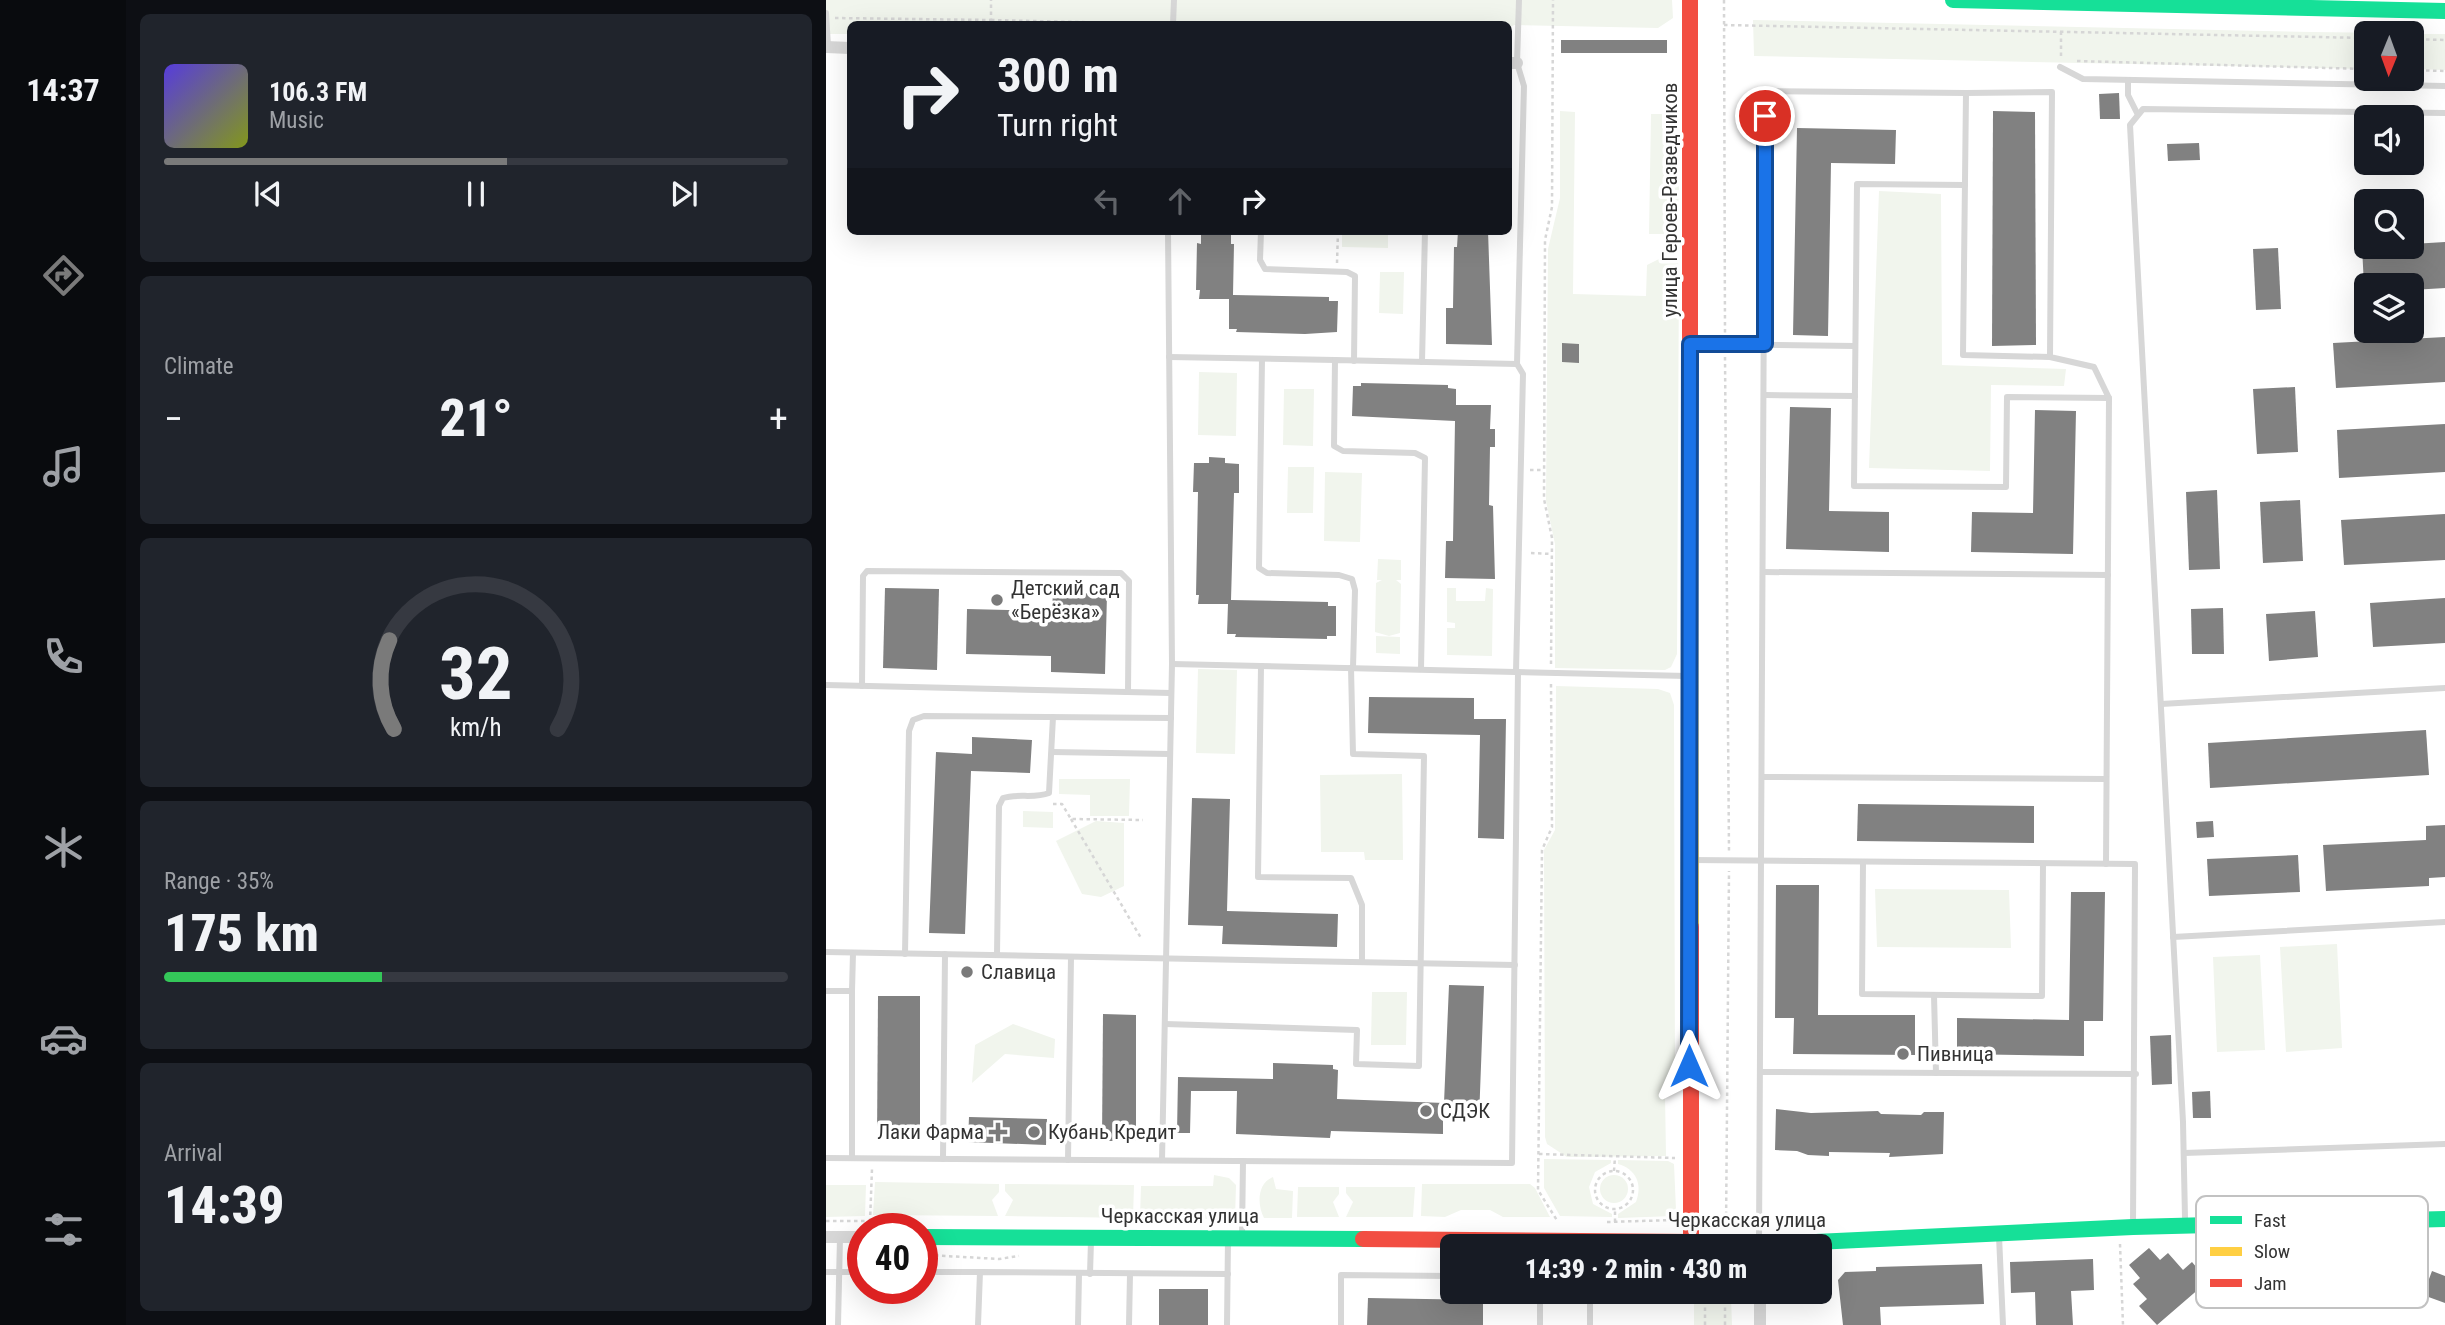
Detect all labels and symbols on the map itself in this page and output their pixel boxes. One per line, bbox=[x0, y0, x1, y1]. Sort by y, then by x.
north arrow bbox=[2354, 21, 2424, 91]
street label: улица Героев-Разведчиков bbox=[1658, 83, 1682, 317]
pin bbox=[1735, 86, 1795, 146]
place label: Детский сад «Берёзка» bbox=[1011, 576, 1120, 624]
marker: Детский сад «Берёзка» bbox=[989, 592, 1005, 608]
place label: Славица bbox=[981, 960, 1056, 984]
marker: Славица bbox=[959, 964, 975, 980]
position arrow bbox=[1652, 1029, 1726, 1103]
place label: Пивница bbox=[1917, 1042, 1994, 1066]
marker: Пивница bbox=[1895, 1046, 1911, 1062]
place label: СДЭК bbox=[1440, 1099, 1490, 1123]
marker: СДЭК bbox=[1418, 1103, 1434, 1119]
place label: Лаки Фарма bbox=[877, 1120, 984, 1144]
place label: Кубань Кредит bbox=[1048, 1120, 1177, 1144]
marker: Лаки Фарма bbox=[990, 1124, 1006, 1140]
marker: Кубань Кредит bbox=[1026, 1124, 1042, 1140]
legend bbox=[2196, 1196, 2428, 1308]
street label: Черкасская улица bbox=[1101, 1204, 1259, 1228]
street label: Черкасская улица bbox=[1668, 1208, 1826, 1232]
text: Fast bbox=[2254, 1209, 2286, 1232]
speed limit sign: 40 bbox=[847, 1213, 938, 1304]
text: Slow bbox=[2254, 1240, 2290, 1263]
text: Jam bbox=[2254, 1272, 2287, 1295]

